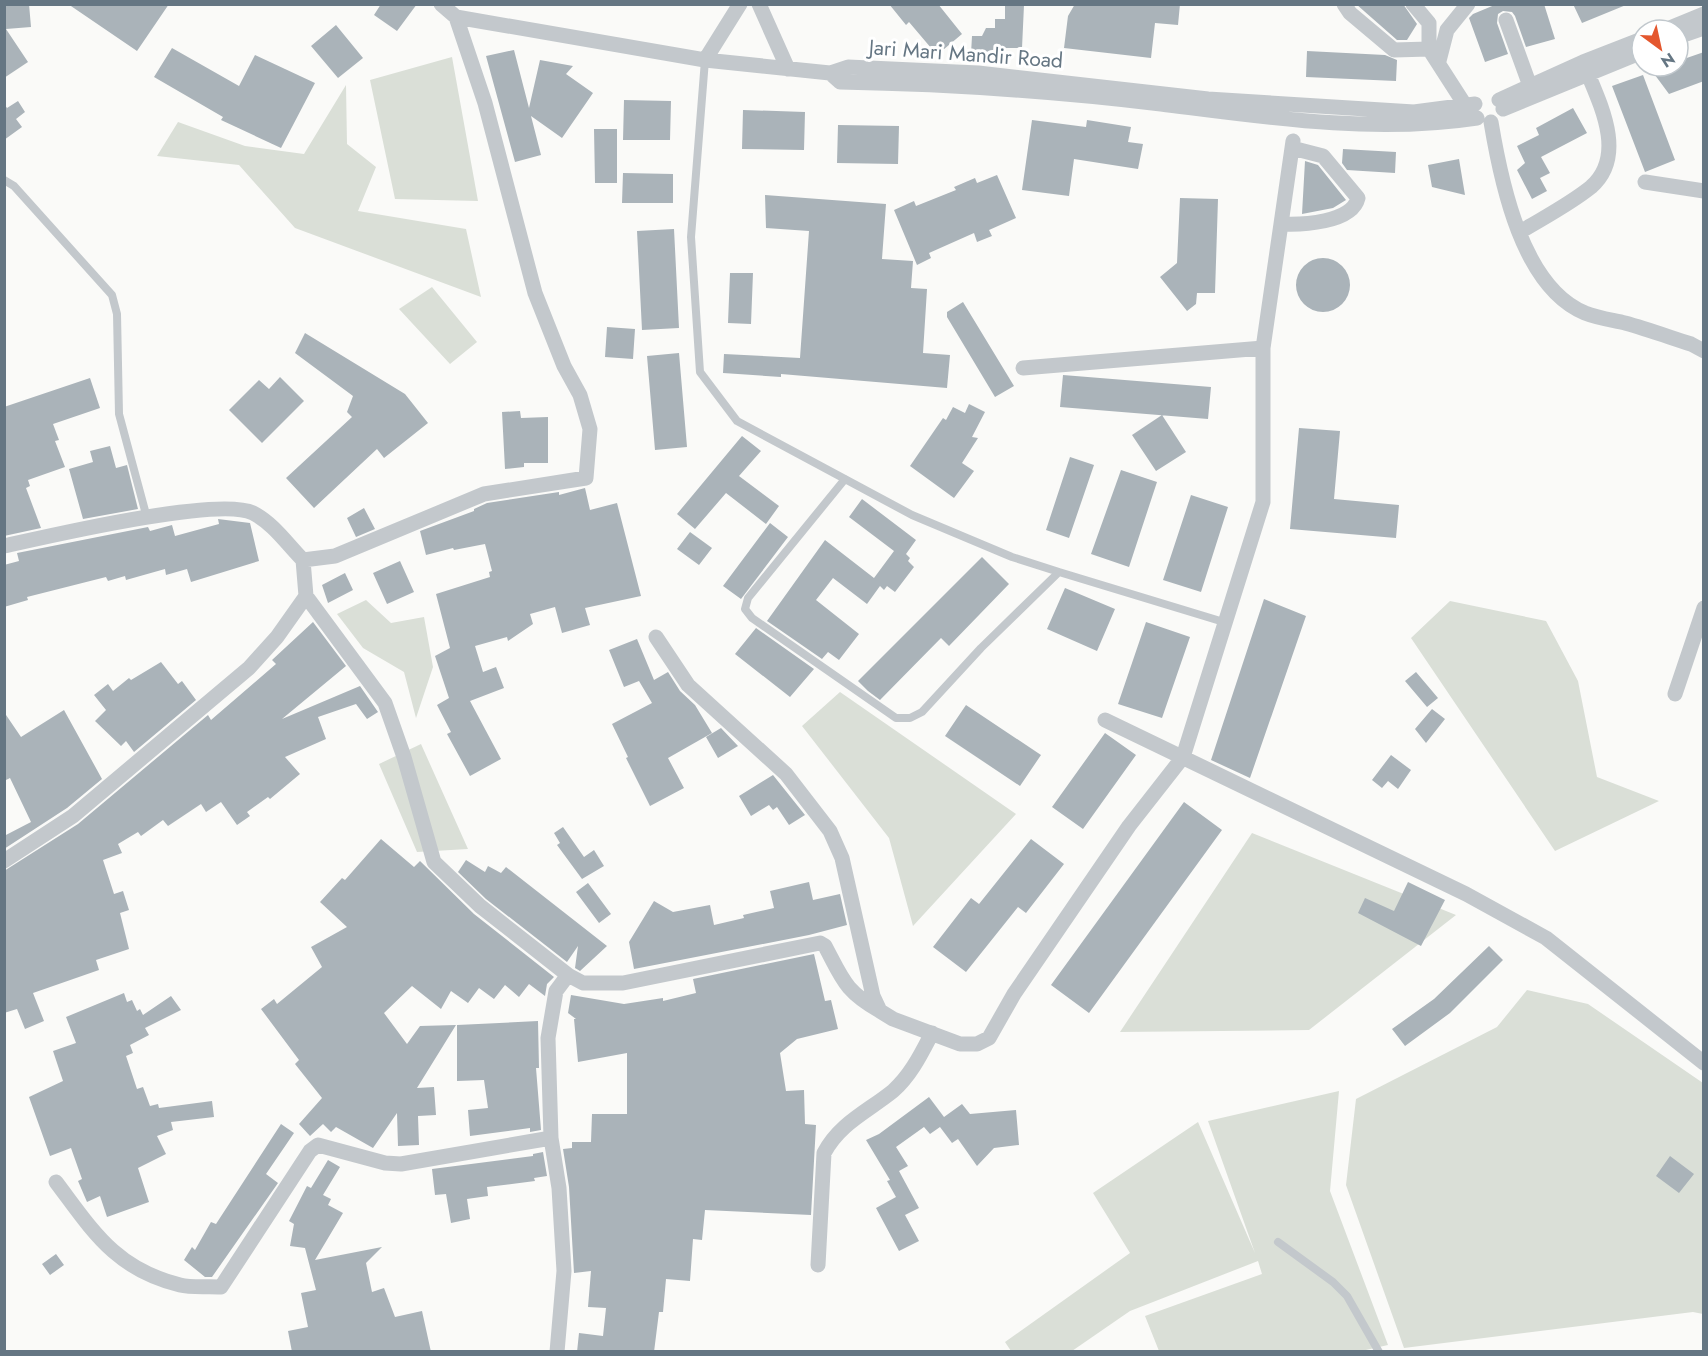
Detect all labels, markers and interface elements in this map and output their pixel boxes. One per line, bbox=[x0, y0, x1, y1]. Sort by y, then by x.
north arrow bbox=[1630, 18, 1690, 78]
street label: Jari Mari Mandir Road bbox=[865, 32, 1064, 76]
text: N bbox=[1656, 47, 1679, 73]

